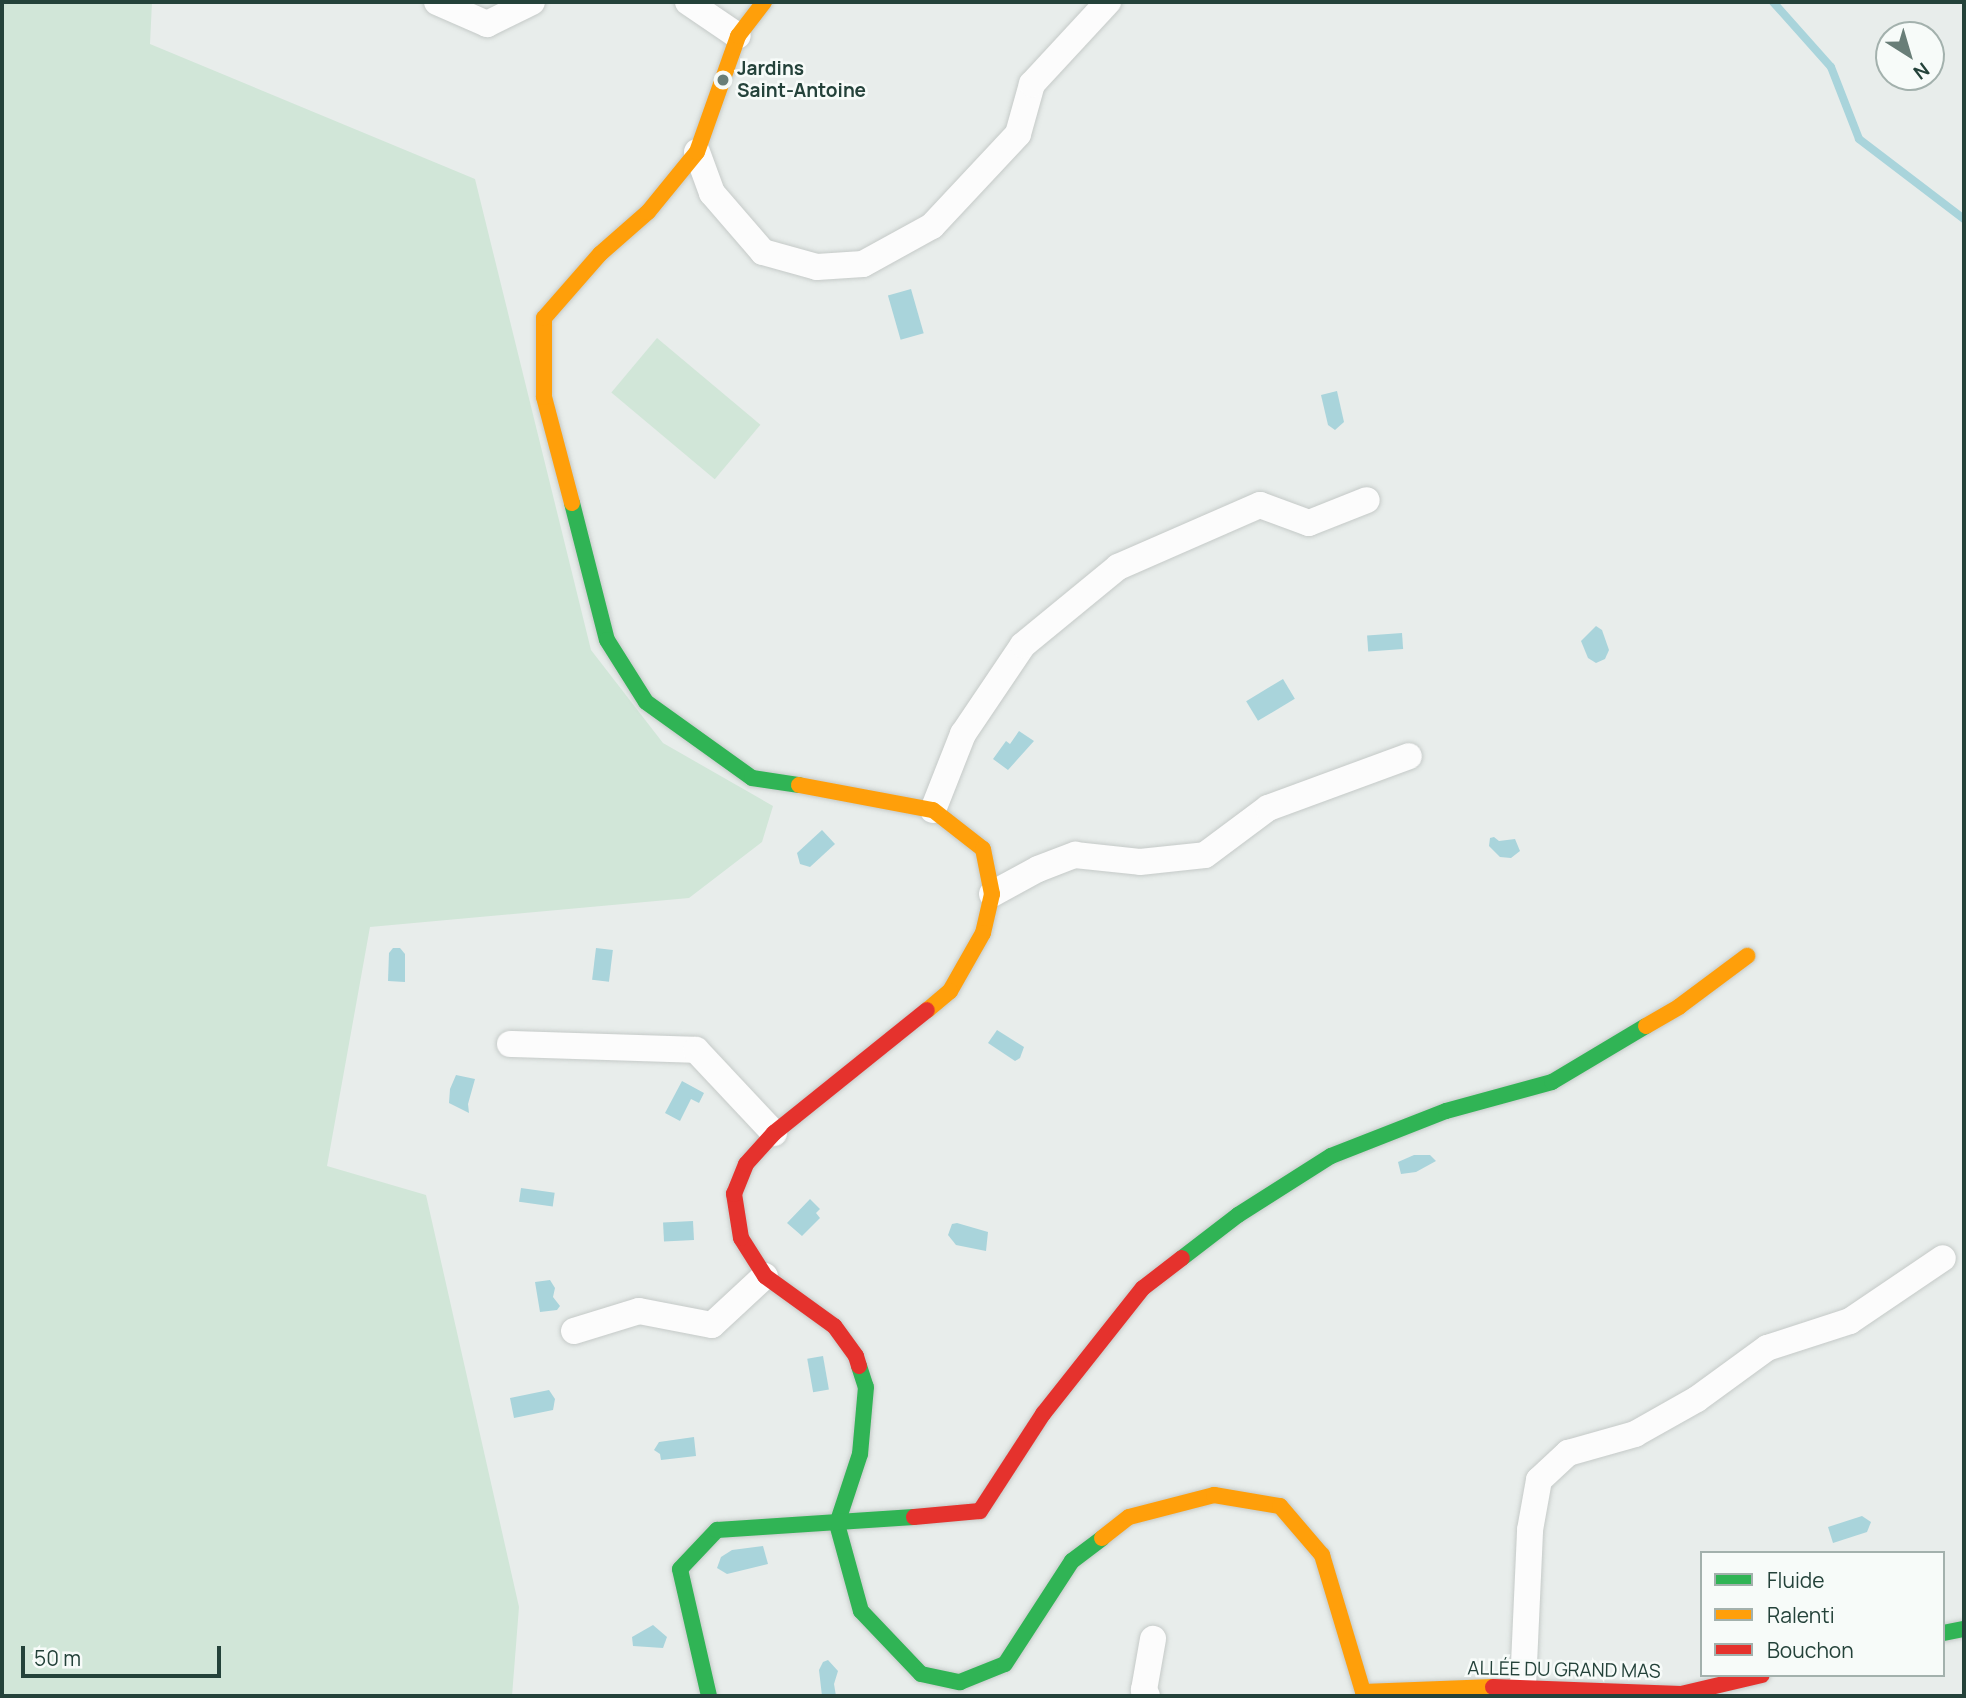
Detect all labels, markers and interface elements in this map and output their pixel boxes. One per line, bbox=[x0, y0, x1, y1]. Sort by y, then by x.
north arrow bbox=[1875, 21, 1945, 91]
text: N bbox=[1908, 57, 1935, 86]
place label: Jardins Saint-Antoine bbox=[737, 58, 866, 102]
marker: Jardins Saint-Antoine bbox=[715, 72, 731, 88]
legend bbox=[1700, 1551, 1945, 1677]
text: Fluide bbox=[1767, 1566, 1825, 1594]
text: Ralenti bbox=[1767, 1601, 1835, 1629]
scale bar bbox=[24, 1632, 224, 1676]
text: Bouchon bbox=[1767, 1636, 1854, 1664]
text: 50 m bbox=[34, 1644, 81, 1672]
street label: ALLÉE DU GRAND MAS bbox=[1467, 1657, 1661, 1683]

